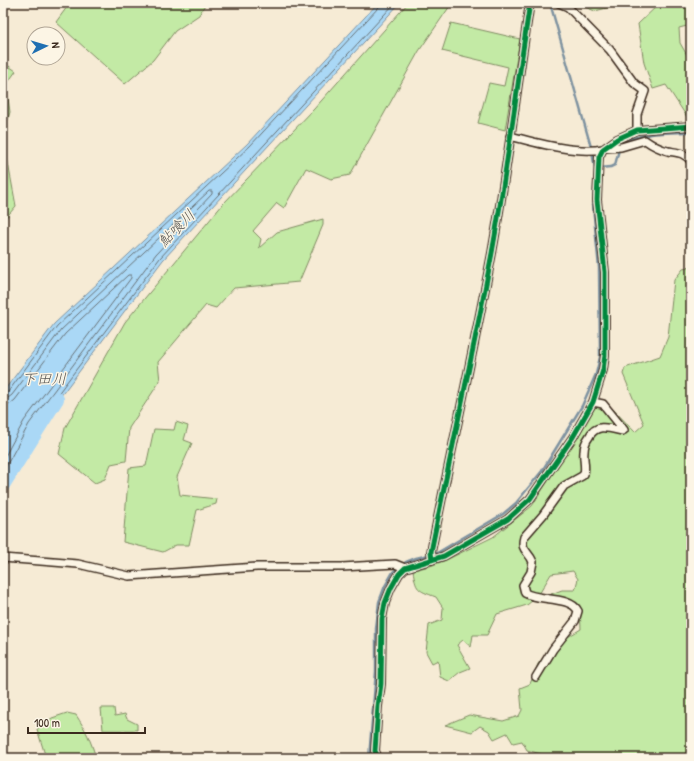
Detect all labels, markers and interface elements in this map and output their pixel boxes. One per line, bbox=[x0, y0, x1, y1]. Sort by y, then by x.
north arrow bbox=[26, 26, 66, 66]
text: N bbox=[49, 42, 63, 49]
water label: 鮎喰川 bbox=[153, 205, 199, 251]
water label: 下田川 bbox=[21, 368, 67, 389]
scale bar bbox=[28, 709, 145, 735]
text: 100 m bbox=[34, 714, 60, 731]

